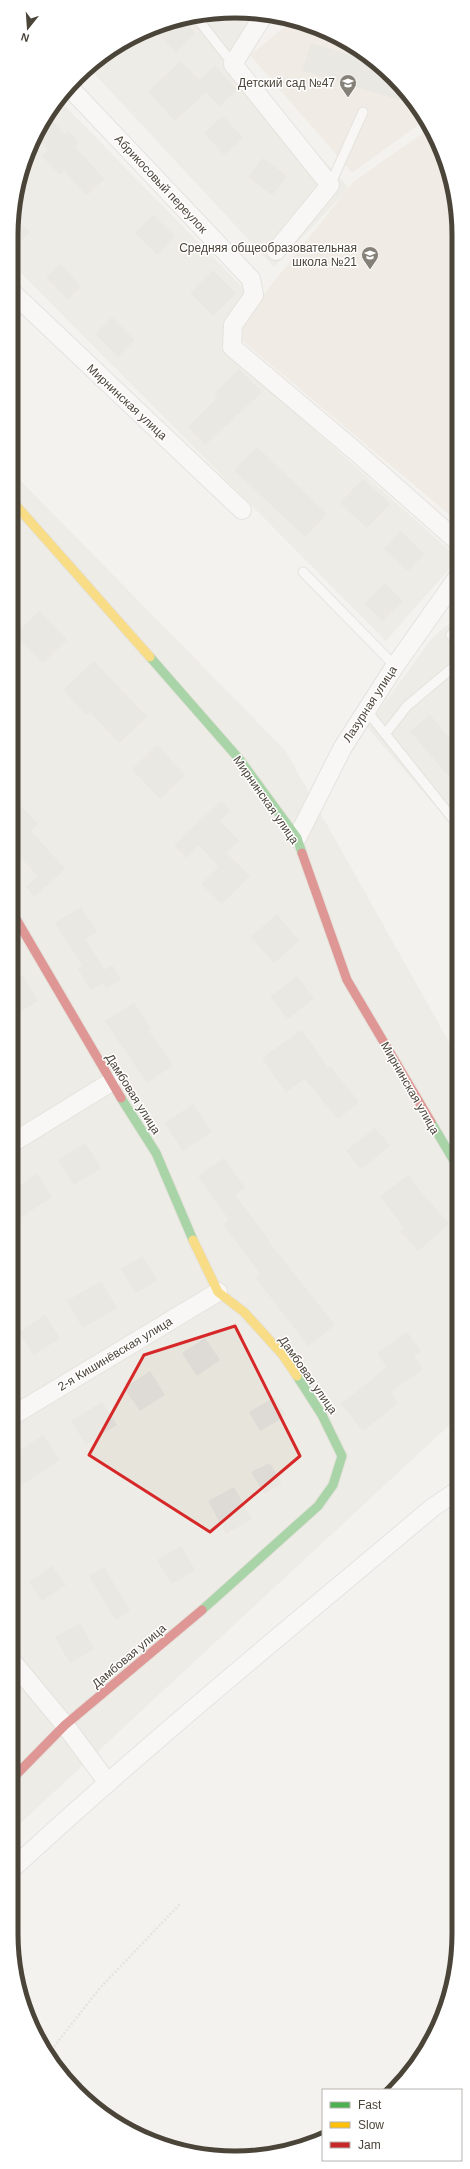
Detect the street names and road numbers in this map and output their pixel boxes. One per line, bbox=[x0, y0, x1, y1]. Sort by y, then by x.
street label: Абрикосовый переулок bbox=[112, 132, 211, 237]
street label: Мирнинская улица bbox=[84, 361, 170, 443]
street label: Лазурная улица bbox=[340, 663, 400, 745]
street label: Мирнинская улица bbox=[230, 753, 302, 847]
street label: Мирнинская улица bbox=[378, 1039, 442, 1137]
street label: Дамбовая улица bbox=[103, 1051, 164, 1137]
street label: 2-я Кишинёвская улица bbox=[55, 1314, 175, 1394]
street label: Дамбовая улица bbox=[276, 1333, 340, 1417]
street label: Дамбовая улица bbox=[89, 1621, 169, 1691]

